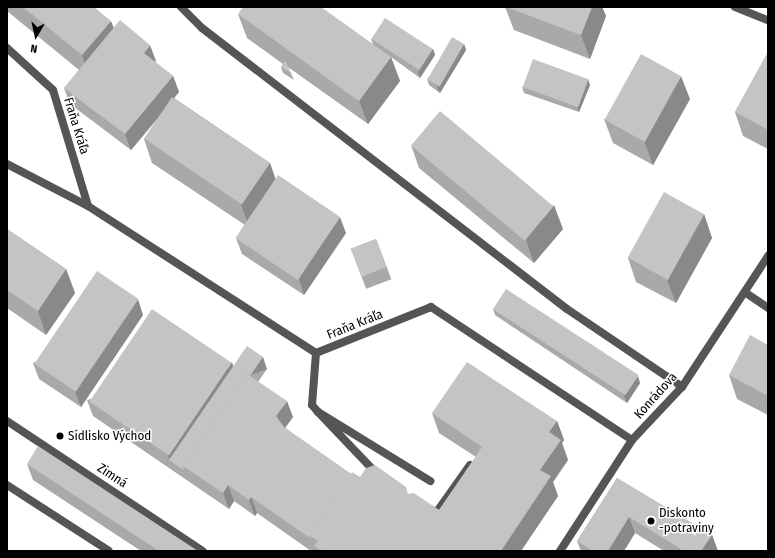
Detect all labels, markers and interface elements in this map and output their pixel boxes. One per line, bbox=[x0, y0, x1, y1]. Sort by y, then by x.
north arrow bbox=[16, 16, 56, 56]
text: N bbox=[30, 41, 38, 55]
street label: Fraňa Kráľa bbox=[60, 96, 92, 156]
street label: Fraňa Kráľa bbox=[325, 307, 385, 343]
street label: Konrádova bbox=[631, 370, 681, 422]
place label: Sídlisko Východ bbox=[68, 428, 151, 444]
marker: Sídlisko Východ bbox=[55, 431, 65, 441]
street label: Zimná bbox=[94, 461, 130, 491]
place label: Diskonto -potraviny bbox=[659, 506, 714, 537]
marker: Diskonto -potraviny bbox=[646, 516, 656, 526]

